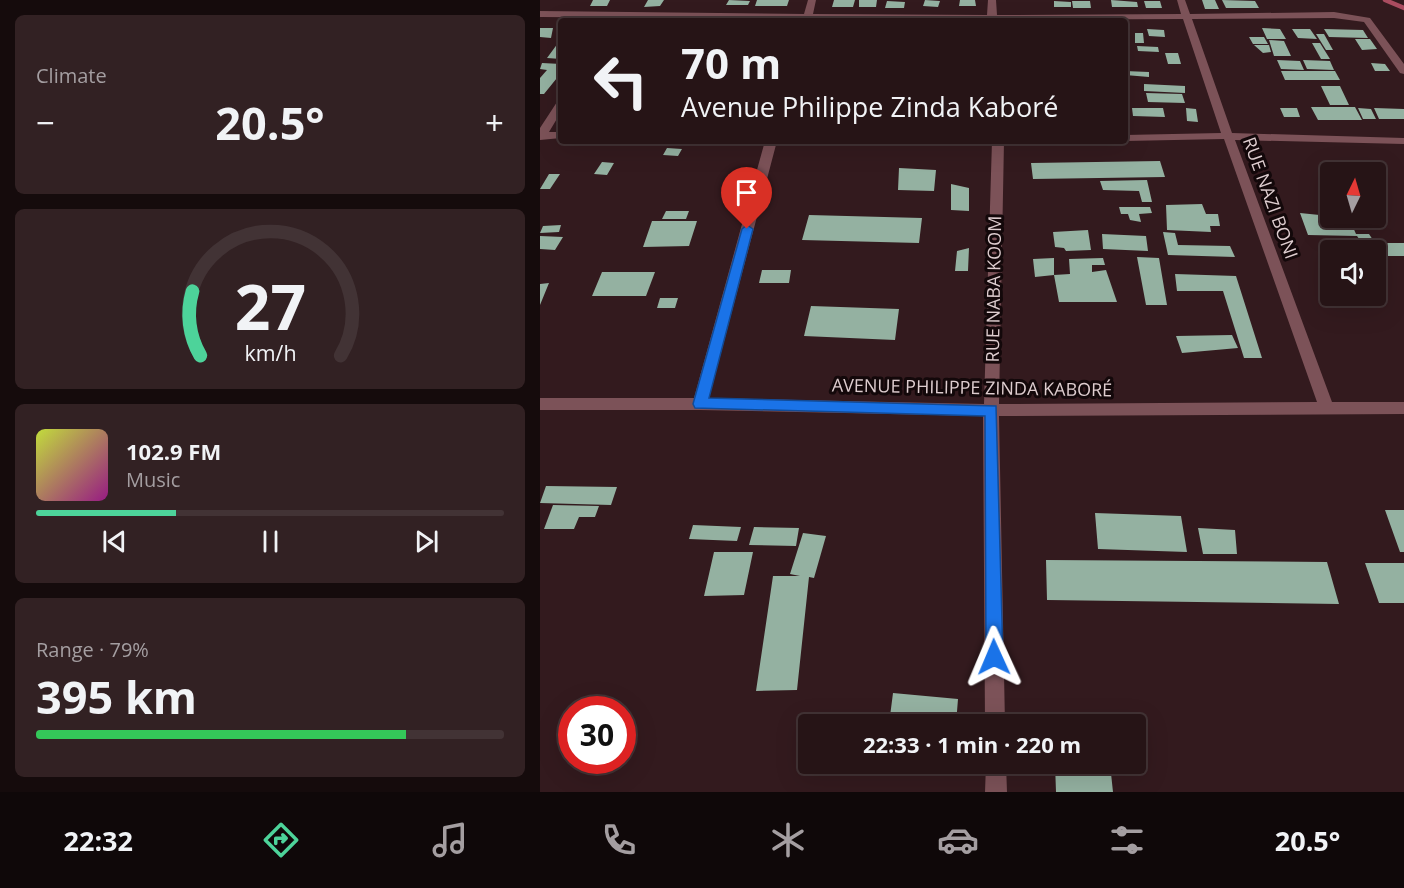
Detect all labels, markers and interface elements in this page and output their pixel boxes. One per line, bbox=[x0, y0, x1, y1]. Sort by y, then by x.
text: 70 m bbox=[681, 34, 781, 91]
icon: left bbox=[582, 42, 660, 120]
text: Climate bbox=[36, 62, 107, 89]
text: Avenue Philippe Zinda Kaboré bbox=[681, 88, 1058, 125]
text: 20.5° bbox=[215, 92, 325, 153]
text: − bbox=[36, 100, 55, 145]
text: + bbox=[485, 100, 504, 145]
street label: RUE NAZI BONI bbox=[1238, 133, 1304, 262]
north arrow bbox=[1320, 162, 1386, 228]
map controls bbox=[1320, 162, 1386, 306]
pin bbox=[721, 167, 772, 229]
icon: arrive bbox=[730, 176, 763, 209]
street label: RUE NABA KOOM bbox=[980, 215, 1006, 363]
button: sound bbox=[1320, 240, 1386, 306]
text: 27 bbox=[234, 263, 306, 348]
text: km/h bbox=[244, 338, 296, 367]
street label: AVENUE PHILIPPE ZINDA KABORÉ bbox=[832, 373, 1112, 401]
text: 102.9 FM bbox=[126, 436, 221, 466]
text: Music bbox=[126, 466, 180, 493]
icon: previous bbox=[98, 525, 131, 558]
icon: pause bbox=[254, 525, 287, 558]
icon: next bbox=[410, 525, 443, 558]
position arrow bbox=[962, 625, 1026, 689]
text: Range · 79% bbox=[36, 636, 149, 663]
text: 395 km bbox=[36, 666, 197, 727]
speed limit sign: 30 bbox=[558, 696, 636, 774]
text: 22:33 · 1 min · 220 m bbox=[863, 729, 1081, 759]
icon: directions bbox=[260, 819, 302, 861]
icon: music bbox=[429, 819, 471, 861]
icon: phone bbox=[598, 819, 640, 861]
icon: climate bbox=[767, 819, 809, 861]
icon: car bbox=[937, 819, 979, 861]
icon: filters bbox=[1106, 819, 1148, 861]
text: 22:32 bbox=[64, 822, 133, 859]
text: 20.5° bbox=[1275, 822, 1340, 859]

